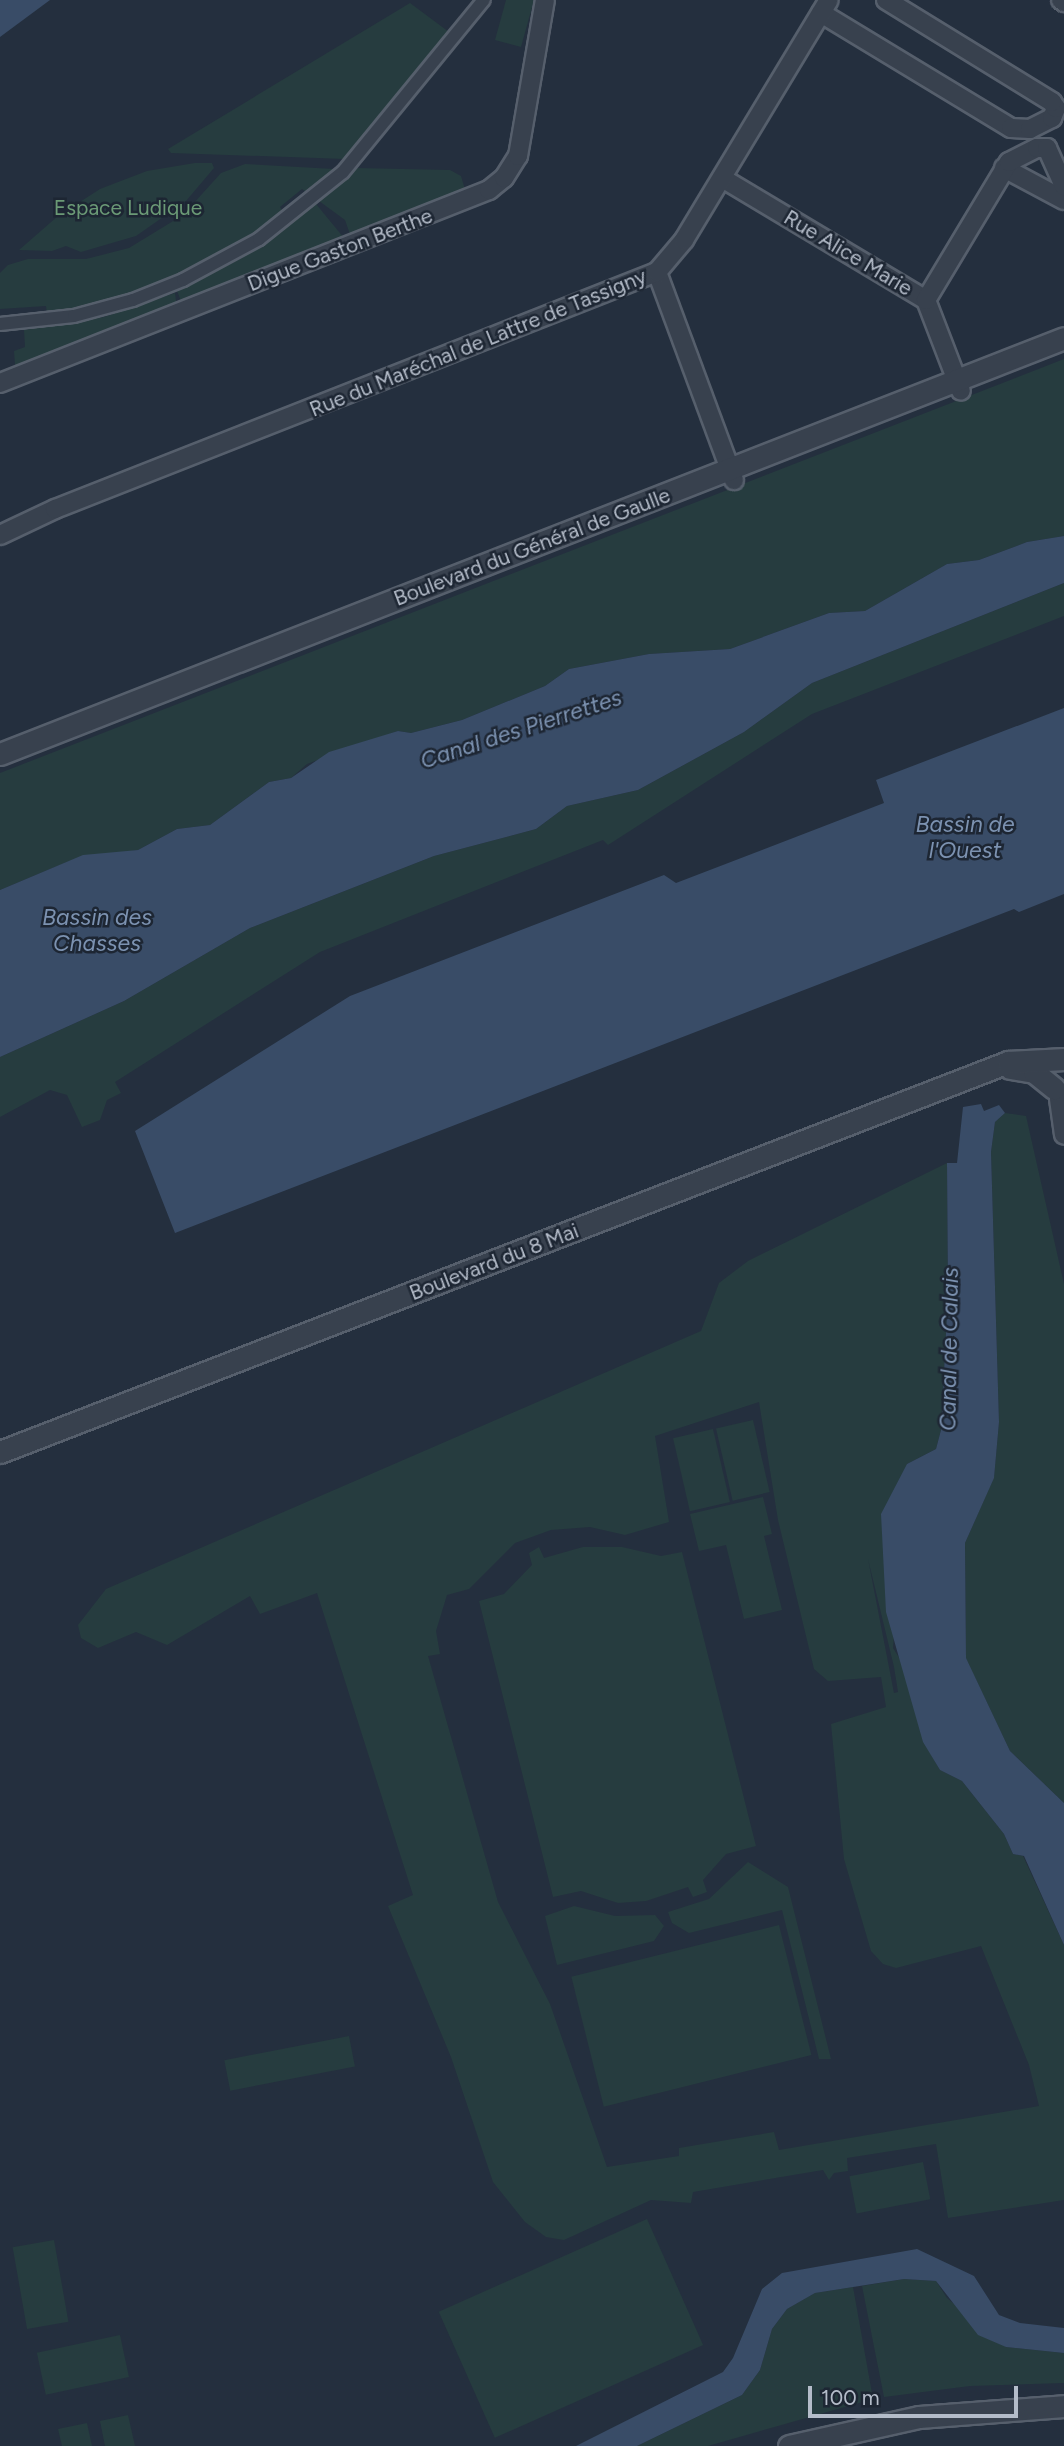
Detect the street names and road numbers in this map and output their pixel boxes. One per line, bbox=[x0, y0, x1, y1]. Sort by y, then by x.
street label: Digue Gaston Berthe bbox=[244, 203, 436, 297]
street label: Rue Alice Marie bbox=[779, 205, 917, 301]
street label: Rue du Maréchal de Lattre de Tassigny bbox=[306, 264, 650, 422]
street label: Boulevard du Général de Gaulle bbox=[390, 483, 674, 611]
street label: Boulevard du 8 Mai bbox=[406, 1218, 582, 1306]

